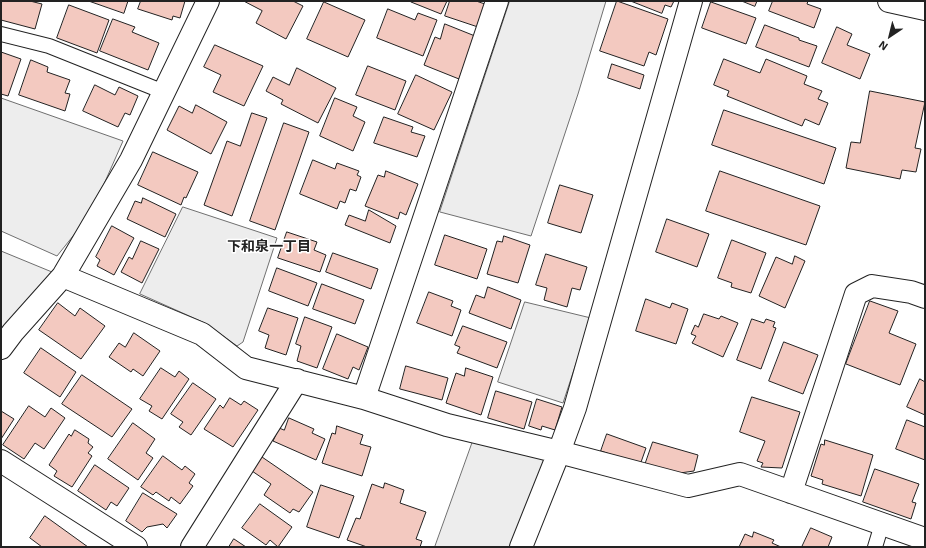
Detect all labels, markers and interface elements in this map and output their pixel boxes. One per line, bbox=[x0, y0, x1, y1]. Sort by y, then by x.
north arrow bbox=[870, 16, 910, 56]
text: N bbox=[876, 39, 890, 54]
district label: 下和泉一丁目 bbox=[227, 238, 311, 254]

